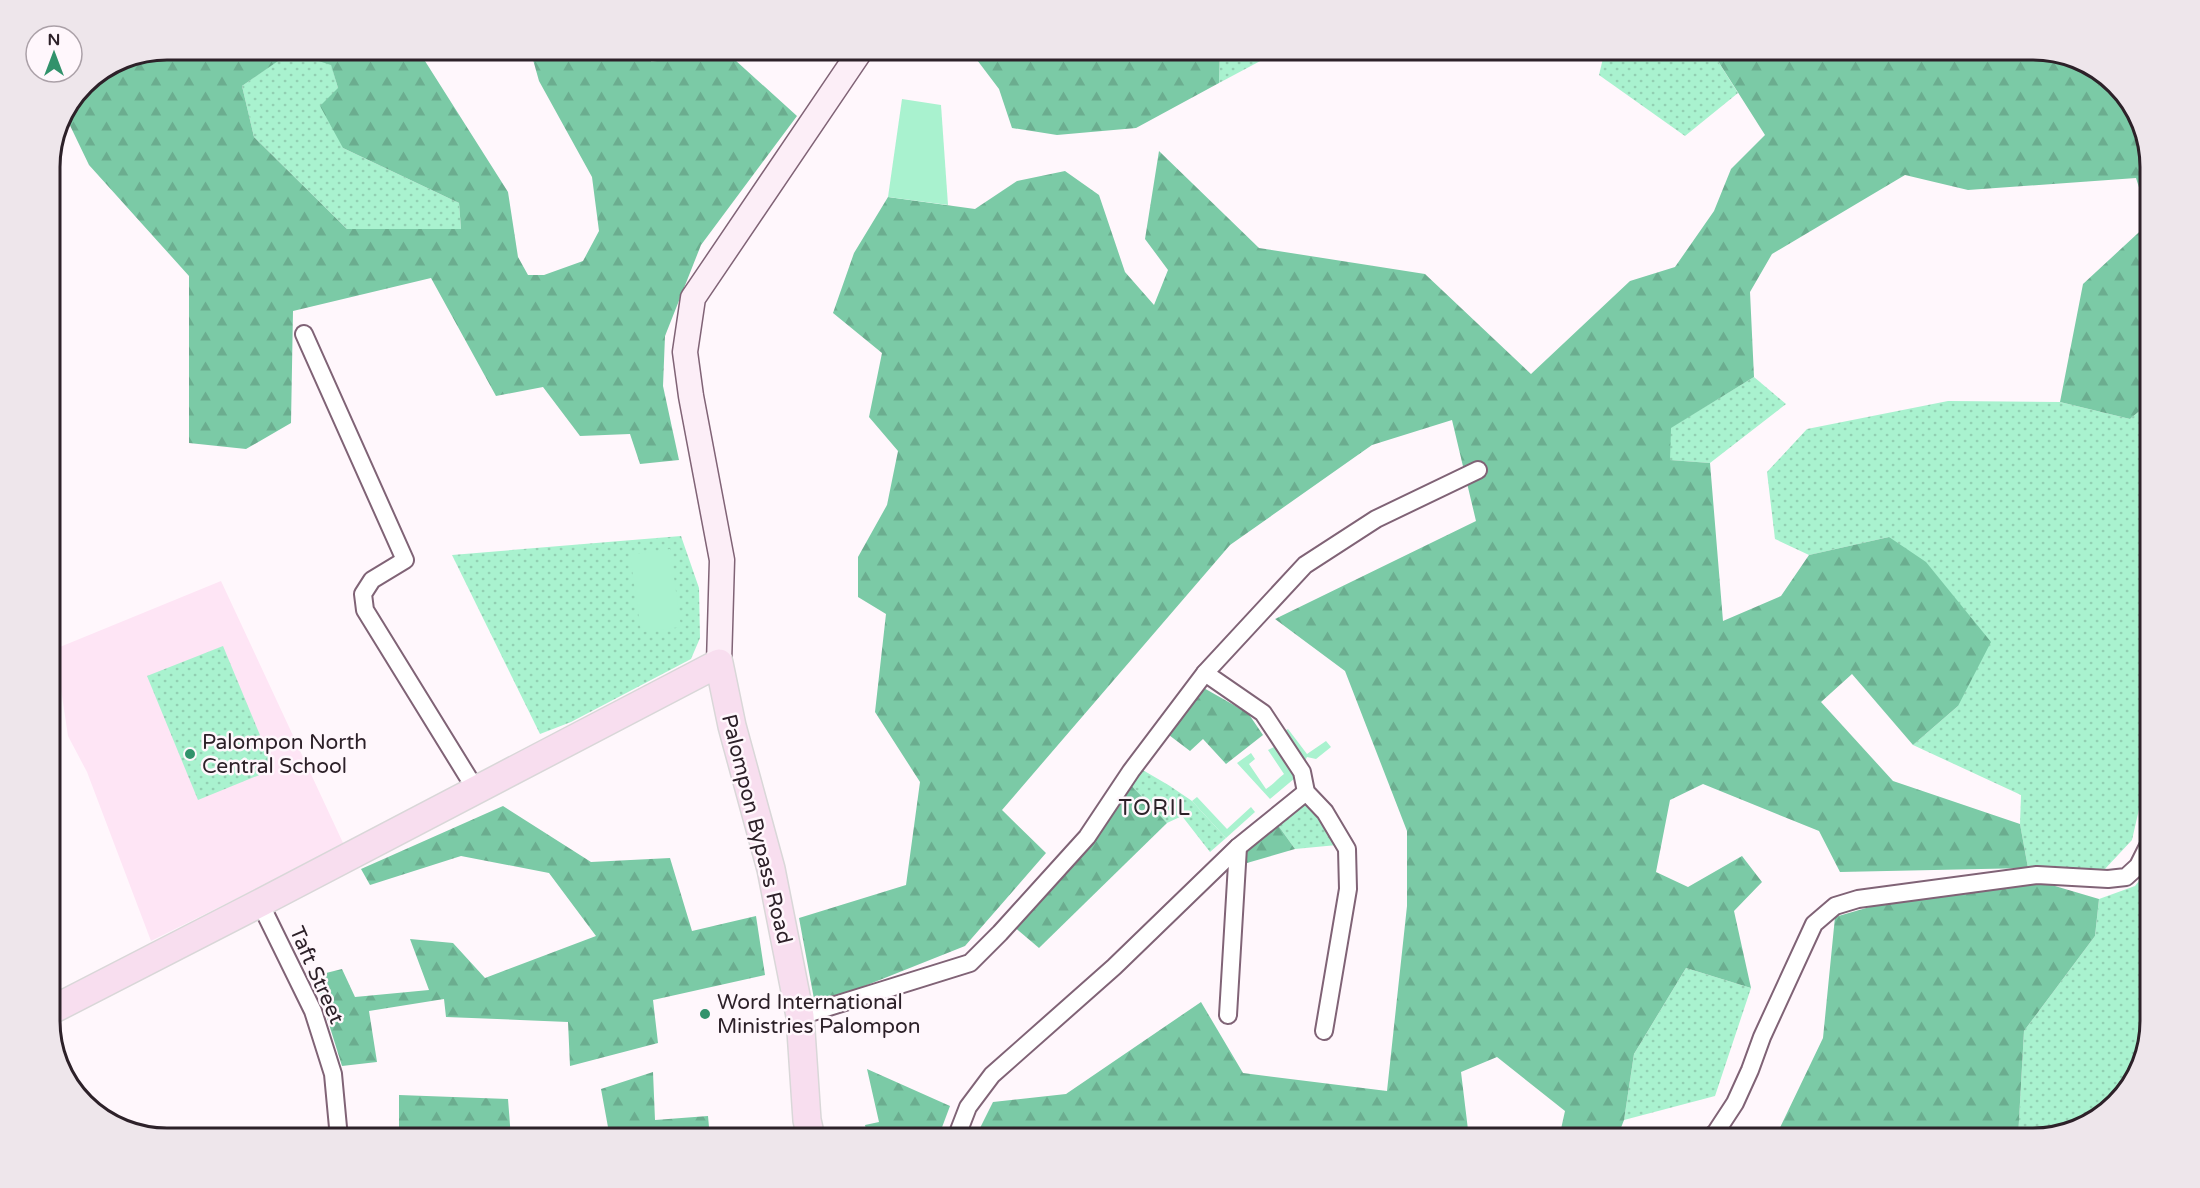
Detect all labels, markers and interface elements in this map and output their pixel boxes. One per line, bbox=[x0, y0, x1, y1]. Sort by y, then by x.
north arrow bbox=[24, 24, 84, 84]
text: N bbox=[48, 30, 60, 50]
street label: Palompon Bypass Road bbox=[716, 712, 797, 947]
place label: Palompon North Central School bbox=[202, 730, 367, 779]
marker: Palompon North Central School bbox=[183, 747, 197, 761]
district label: TORIL bbox=[1119, 795, 1191, 821]
street label: Taft Street bbox=[284, 923, 349, 1028]
place label: Word International Ministries Palompon bbox=[717, 990, 921, 1039]
marker: Word International Ministries Palompon bbox=[698, 1007, 712, 1021]

